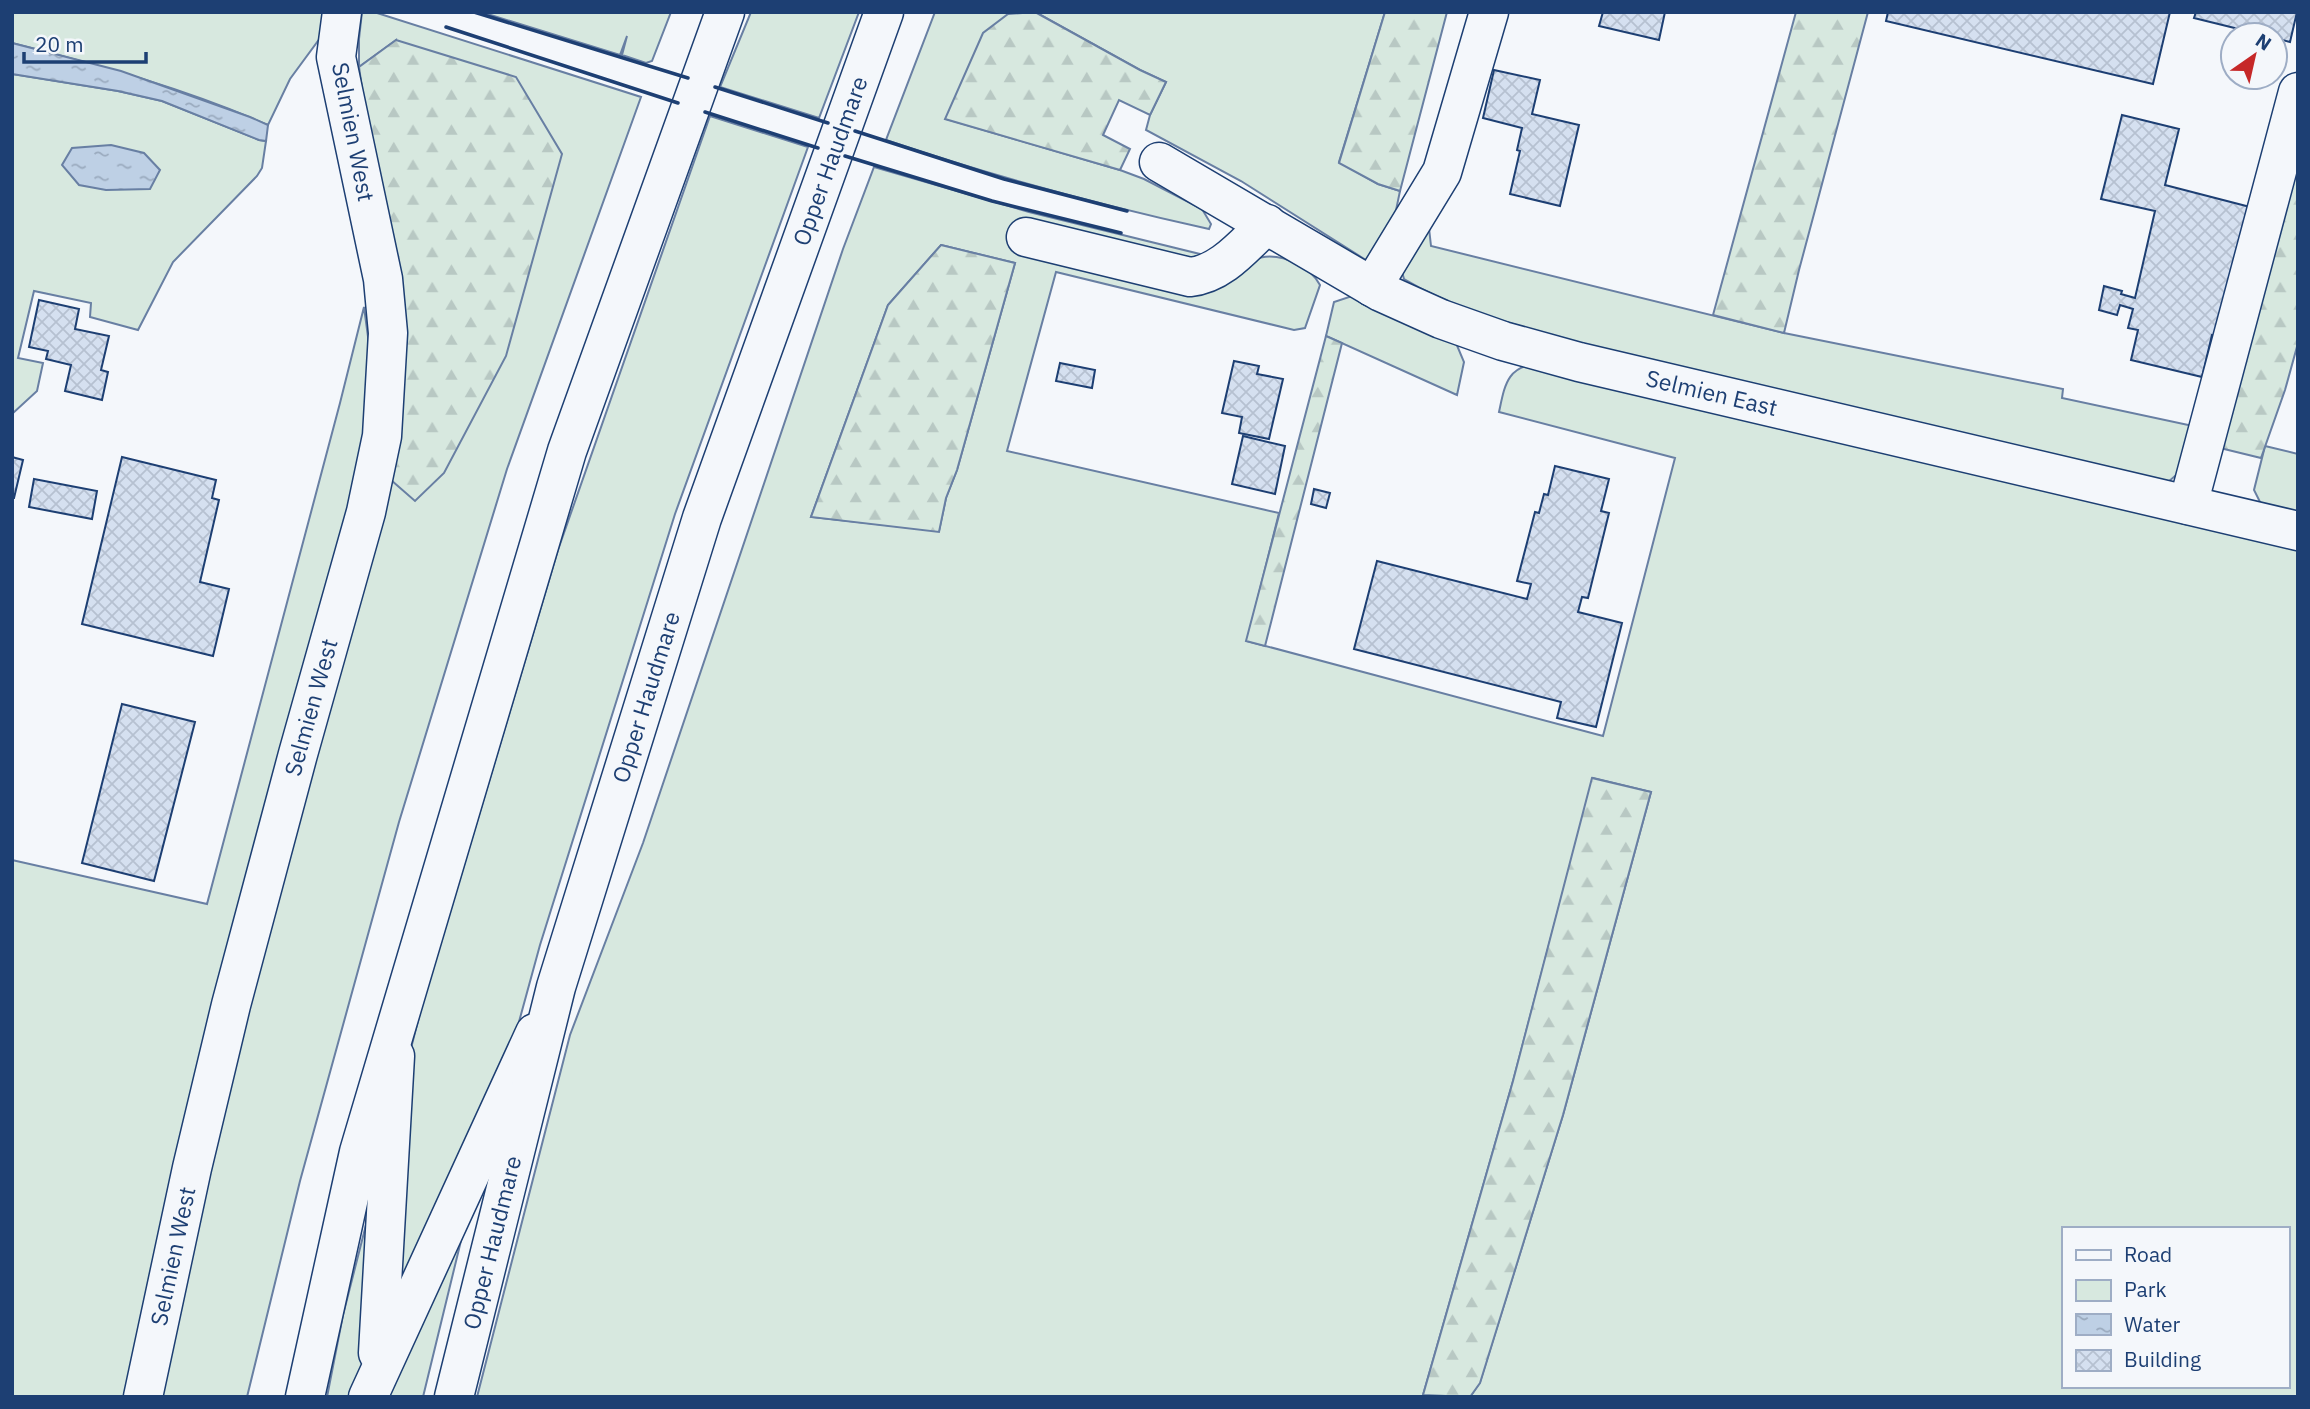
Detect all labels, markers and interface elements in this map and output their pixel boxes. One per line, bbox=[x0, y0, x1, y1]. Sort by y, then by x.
scale bar bbox=[24, 21, 147, 65]
north arrow bbox=[2219, 21, 2289, 91]
text: N bbox=[2251, 28, 2276, 56]
text: 20 m bbox=[35, 30, 84, 58]
street label: Selmien West bbox=[326, 60, 382, 204]
street label: Opper Haudmare bbox=[785, 72, 874, 250]
street label: Selmien East bbox=[1643, 362, 1781, 422]
street label: Opper Haudmare bbox=[605, 608, 686, 786]
street label: Selmien West bbox=[277, 635, 344, 779]
street label: Opper Haudmare bbox=[455, 1153, 527, 1332]
street label: Selmien West bbox=[143, 1184, 202, 1328]
legend bbox=[2062, 1227, 2289, 1388]
text: Road bbox=[2124, 1240, 2172, 1268]
text: Park bbox=[2124, 1275, 2167, 1303]
text: Water bbox=[2124, 1310, 2181, 1338]
text: Building bbox=[2124, 1345, 2201, 1373]

